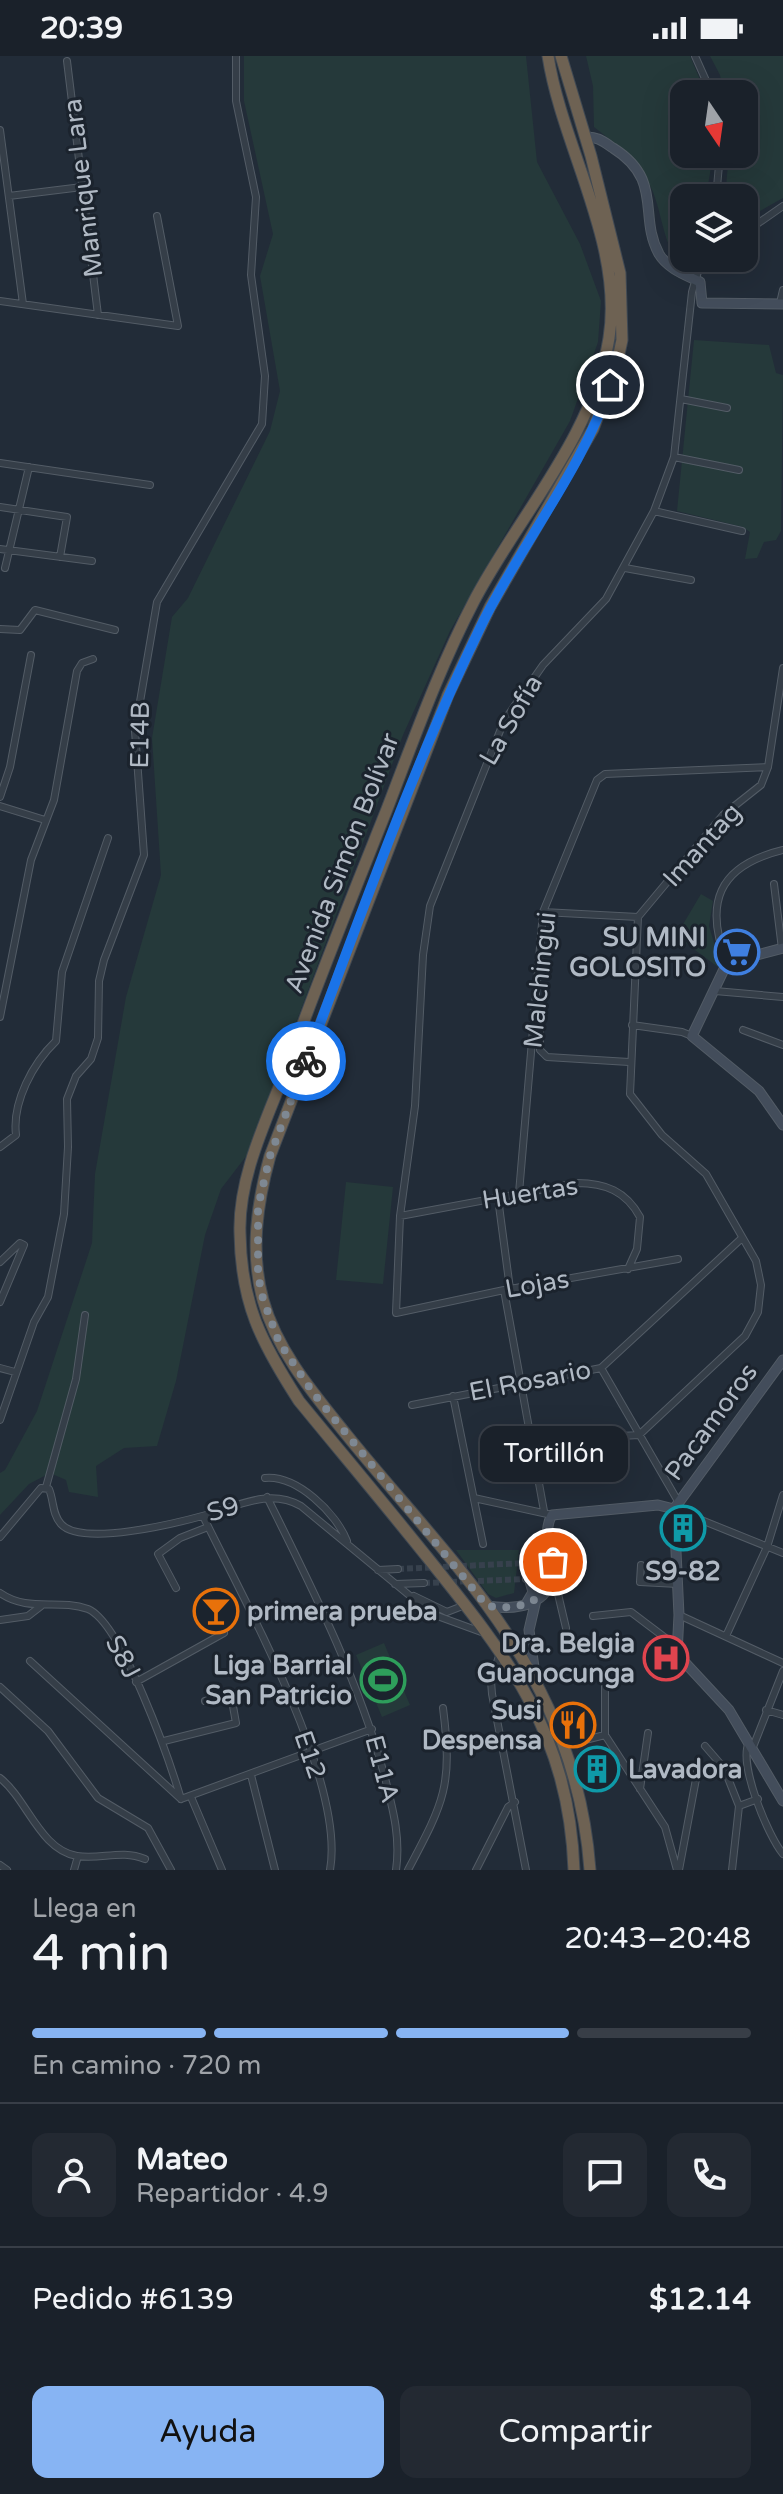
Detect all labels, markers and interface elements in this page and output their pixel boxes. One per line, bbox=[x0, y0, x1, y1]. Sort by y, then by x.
text: 20:39 bbox=[40, 10, 123, 47]
north arrow bbox=[670, 80, 758, 168]
map controls bbox=[670, 80, 758, 272]
street label: Manrique Lara bbox=[57, 97, 109, 279]
button: layers bbox=[670, 184, 758, 272]
pin bbox=[576, 351, 644, 419]
icon: home bbox=[588, 363, 632, 407]
street label: La Sofía bbox=[473, 669, 549, 771]
street label: E14B bbox=[124, 701, 156, 769]
street label: Avenida Simón Bolívar bbox=[278, 728, 406, 997]
street label: Imantag bbox=[656, 797, 748, 893]
street label: Malchingui bbox=[517, 910, 563, 1050]
place label: SU MINI GOLOSITO bbox=[569, 922, 706, 983]
supermarket icon: SU MINI GOLOSITO bbox=[713, 928, 761, 976]
courier bbox=[266, 1021, 346, 1101]
icon: bike bbox=[284, 1039, 328, 1083]
street label: Huertas bbox=[480, 1170, 580, 1216]
street label: Lojas bbox=[503, 1263, 571, 1305]
street label: El Rosario bbox=[466, 1354, 594, 1408]
street label: Pacamoros bbox=[658, 1357, 764, 1487]
callout: Tortillón bbox=[479, 1426, 627, 1482]
text: Tortillón bbox=[504, 1438, 604, 1469]
street label: S9 bbox=[203, 1490, 243, 1528]
building icon: S9-82 bbox=[659, 1504, 707, 1552]
pin bbox=[519, 1528, 587, 1596]
icon: bag bbox=[531, 1540, 575, 1584]
place label: S9-82 bbox=[645, 1556, 721, 1587]
bar icon: primera prueba bbox=[192, 1587, 240, 1635]
place label: primera prueba bbox=[247, 1596, 438, 1627]
place label: Dra. Belgia Guanocunga bbox=[477, 1628, 635, 1689]
street label: S8J bbox=[99, 1630, 147, 1684]
hospital icon: Dra. Belgia Guanocunga bbox=[642, 1634, 690, 1682]
place label: Liga Barrial San Patricio bbox=[205, 1650, 352, 1711]
sports icon: Liga Barrial San Patricio bbox=[359, 1656, 407, 1704]
place label: Susi Despensa bbox=[422, 1695, 542, 1756]
restaurant icon: Susi Despensa bbox=[549, 1701, 597, 1749]
street label: E12 bbox=[287, 1727, 333, 1783]
street label: E11A bbox=[358, 1732, 406, 1806]
building icon: Lavadora bbox=[573, 1745, 621, 1793]
place label: Lavadora bbox=[628, 1754, 742, 1785]
text: Llega en bbox=[32, 1893, 137, 1924]
text: 20:43–20:48 bbox=[564, 1920, 751, 1957]
text: 4 min bbox=[32, 1922, 171, 1985]
text: En camino · 720 m bbox=[32, 2050, 261, 2081]
button: person bbox=[32, 2133, 116, 2217]
button: chat bbox=[563, 2133, 647, 2217]
button: phone bbox=[667, 2133, 751, 2217]
text: Mateo bbox=[136, 2141, 228, 2178]
text: Repartidor · 4.9 bbox=[136, 2178, 328, 2209]
text: Pedido #6139 bbox=[32, 2281, 234, 2318]
text: $12.14 bbox=[649, 2281, 751, 2318]
button: Ayuda bbox=[32, 2386, 384, 2478]
button: Compartir bbox=[400, 2386, 751, 2478]

